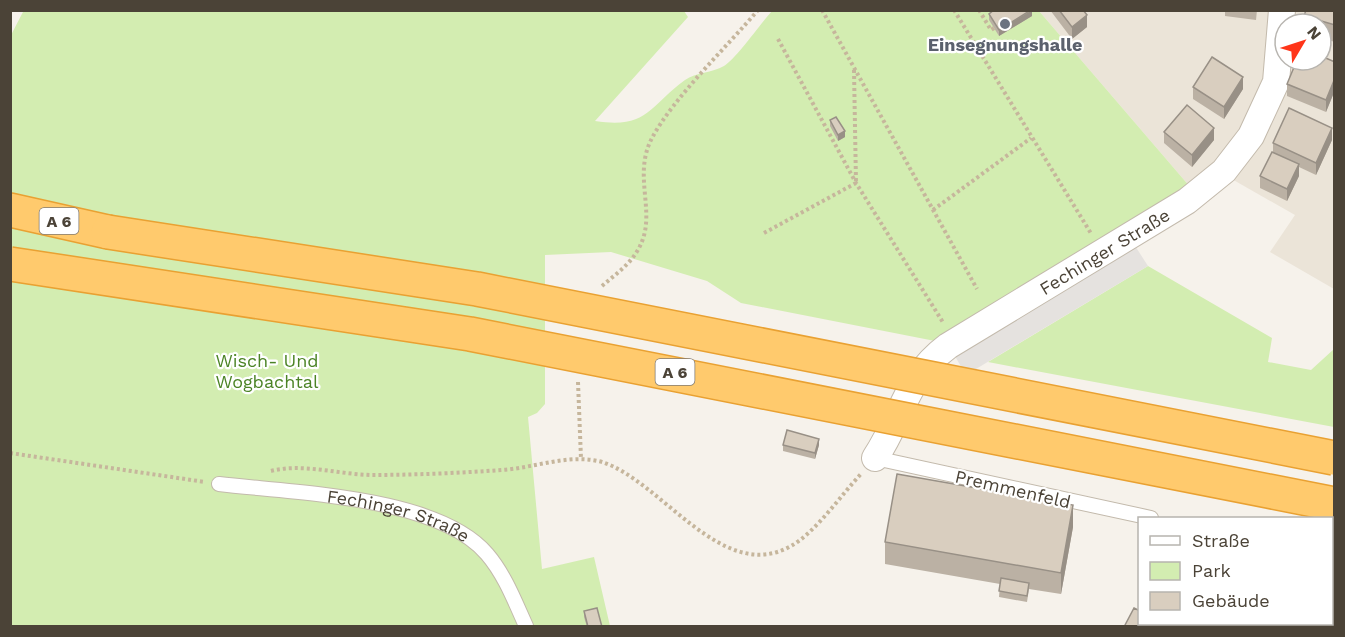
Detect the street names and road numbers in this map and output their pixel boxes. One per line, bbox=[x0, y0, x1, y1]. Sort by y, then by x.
street label: Fechinger Straße bbox=[1035, 204, 1173, 299]
road number: A 6 bbox=[40, 208, 78, 234]
road number: A 6 bbox=[656, 359, 694, 385]
street label: Premmenfeld bbox=[953, 465, 1073, 513]
street label: Fechinger Straße bbox=[326, 485, 474, 546]

